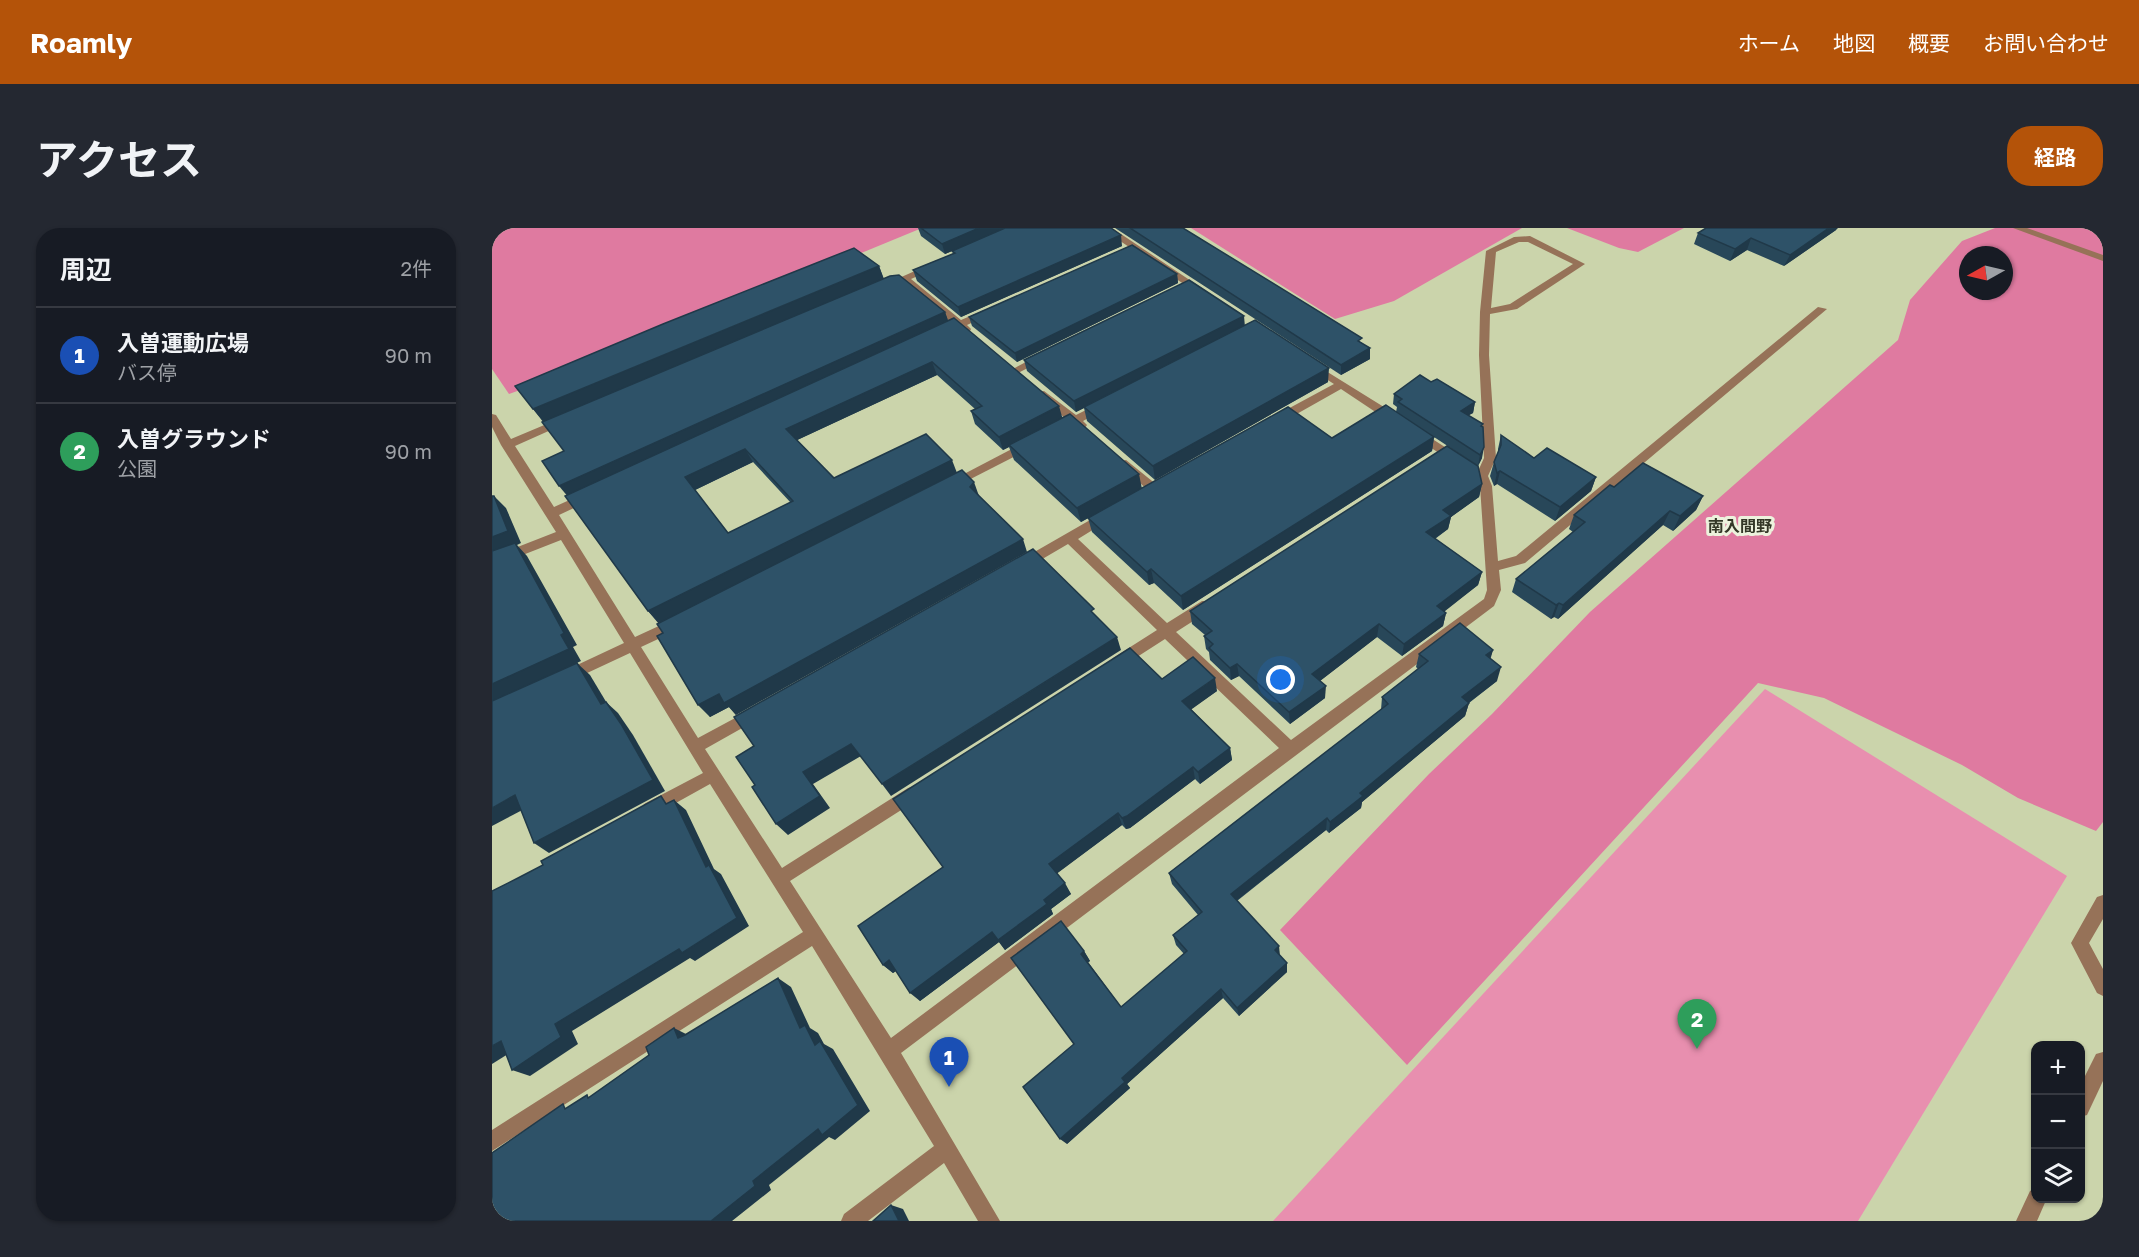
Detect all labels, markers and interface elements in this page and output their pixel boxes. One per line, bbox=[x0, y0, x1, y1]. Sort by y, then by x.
text: Roamly bbox=[30, 26, 132, 59]
text: ホーム bbox=[1738, 30, 1800, 56]
text: 地図 bbox=[1833, 30, 1875, 56]
text: 概要 bbox=[1908, 30, 1950, 56]
text: お問い合わせ bbox=[1983, 30, 2109, 56]
button: 経路 bbox=[2007, 126, 2103, 186]
text: アクセス bbox=[36, 134, 202, 184]
north arrow bbox=[1959, 246, 2013, 300]
text: 周辺 bbox=[60, 254, 112, 285]
text: 2件 bbox=[400, 256, 432, 280]
text: 入曽運動広場 bbox=[117, 329, 249, 356]
text: 1 bbox=[74, 343, 85, 367]
text: 90 m bbox=[385, 343, 432, 367]
text: バス停 bbox=[117, 360, 177, 384]
text: 入曽グラウンド bbox=[117, 425, 271, 452]
text: 2 bbox=[73, 439, 86, 463]
text: 90 m bbox=[385, 439, 432, 463]
text: 公園 bbox=[117, 456, 157, 480]
district label: 南入間野 bbox=[1708, 516, 1772, 536]
your location bbox=[1266, 665, 1295, 694]
pin: 2 bbox=[1678, 1000, 1716, 1049]
pin: 1 bbox=[930, 1038, 968, 1087]
map controls bbox=[2031, 1041, 2085, 1203]
button: + bbox=[2031, 1041, 2085, 1095]
button: − bbox=[2031, 1095, 2085, 1149]
button: layers bbox=[2031, 1149, 2085, 1203]

